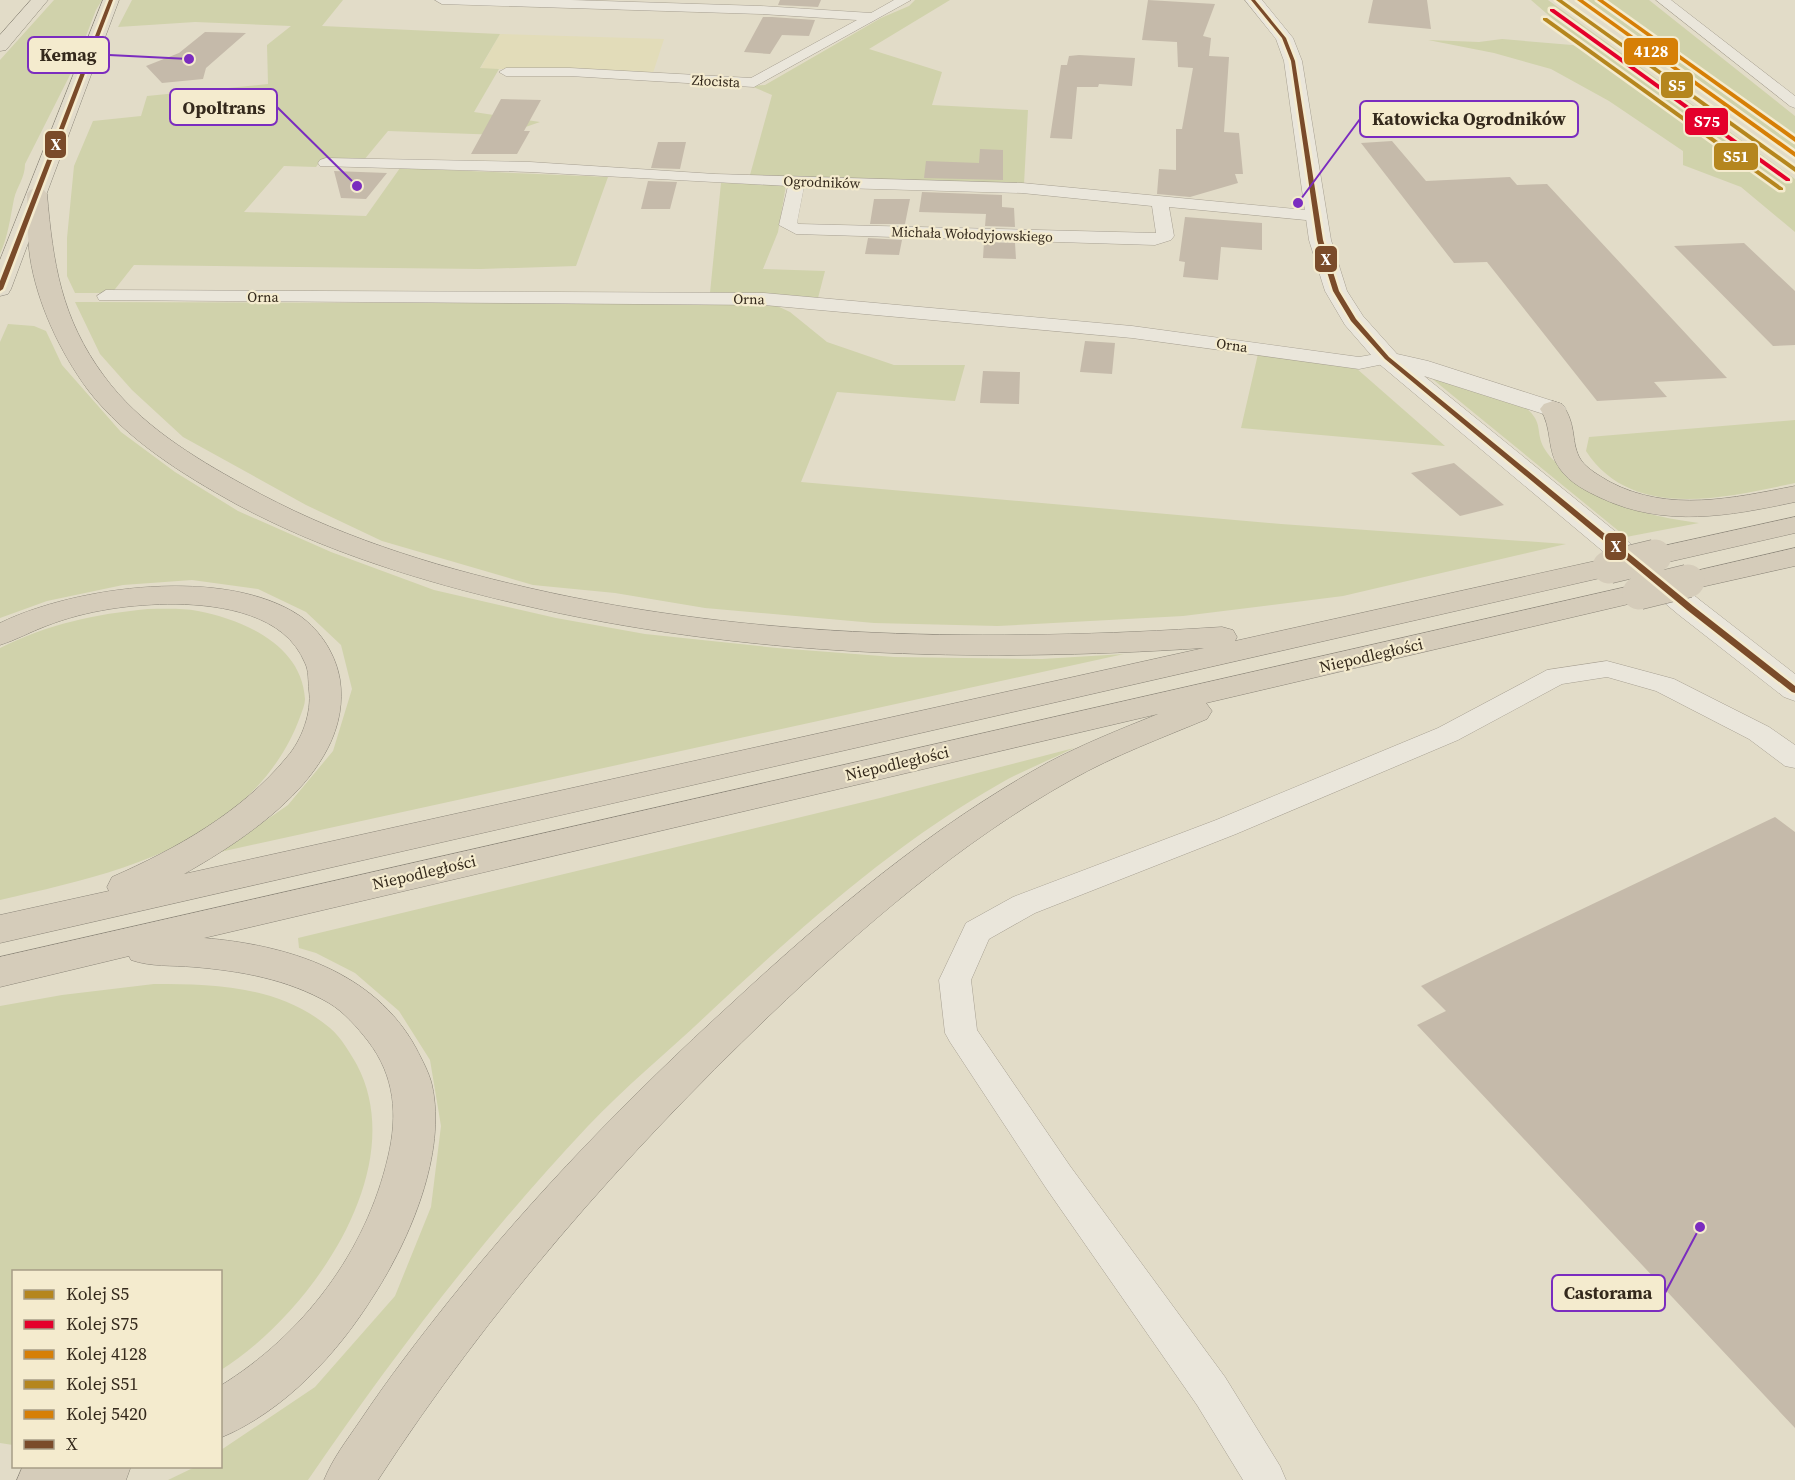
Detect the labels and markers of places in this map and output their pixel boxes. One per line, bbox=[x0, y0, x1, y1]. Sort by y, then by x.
callout: Kemag bbox=[28, 37, 109, 73]
callout: Opoltrans bbox=[170, 89, 277, 125]
callout: Katowicka Ogrodników bbox=[1360, 101, 1578, 137]
callout: Castorama bbox=[1552, 1275, 1665, 1311]

